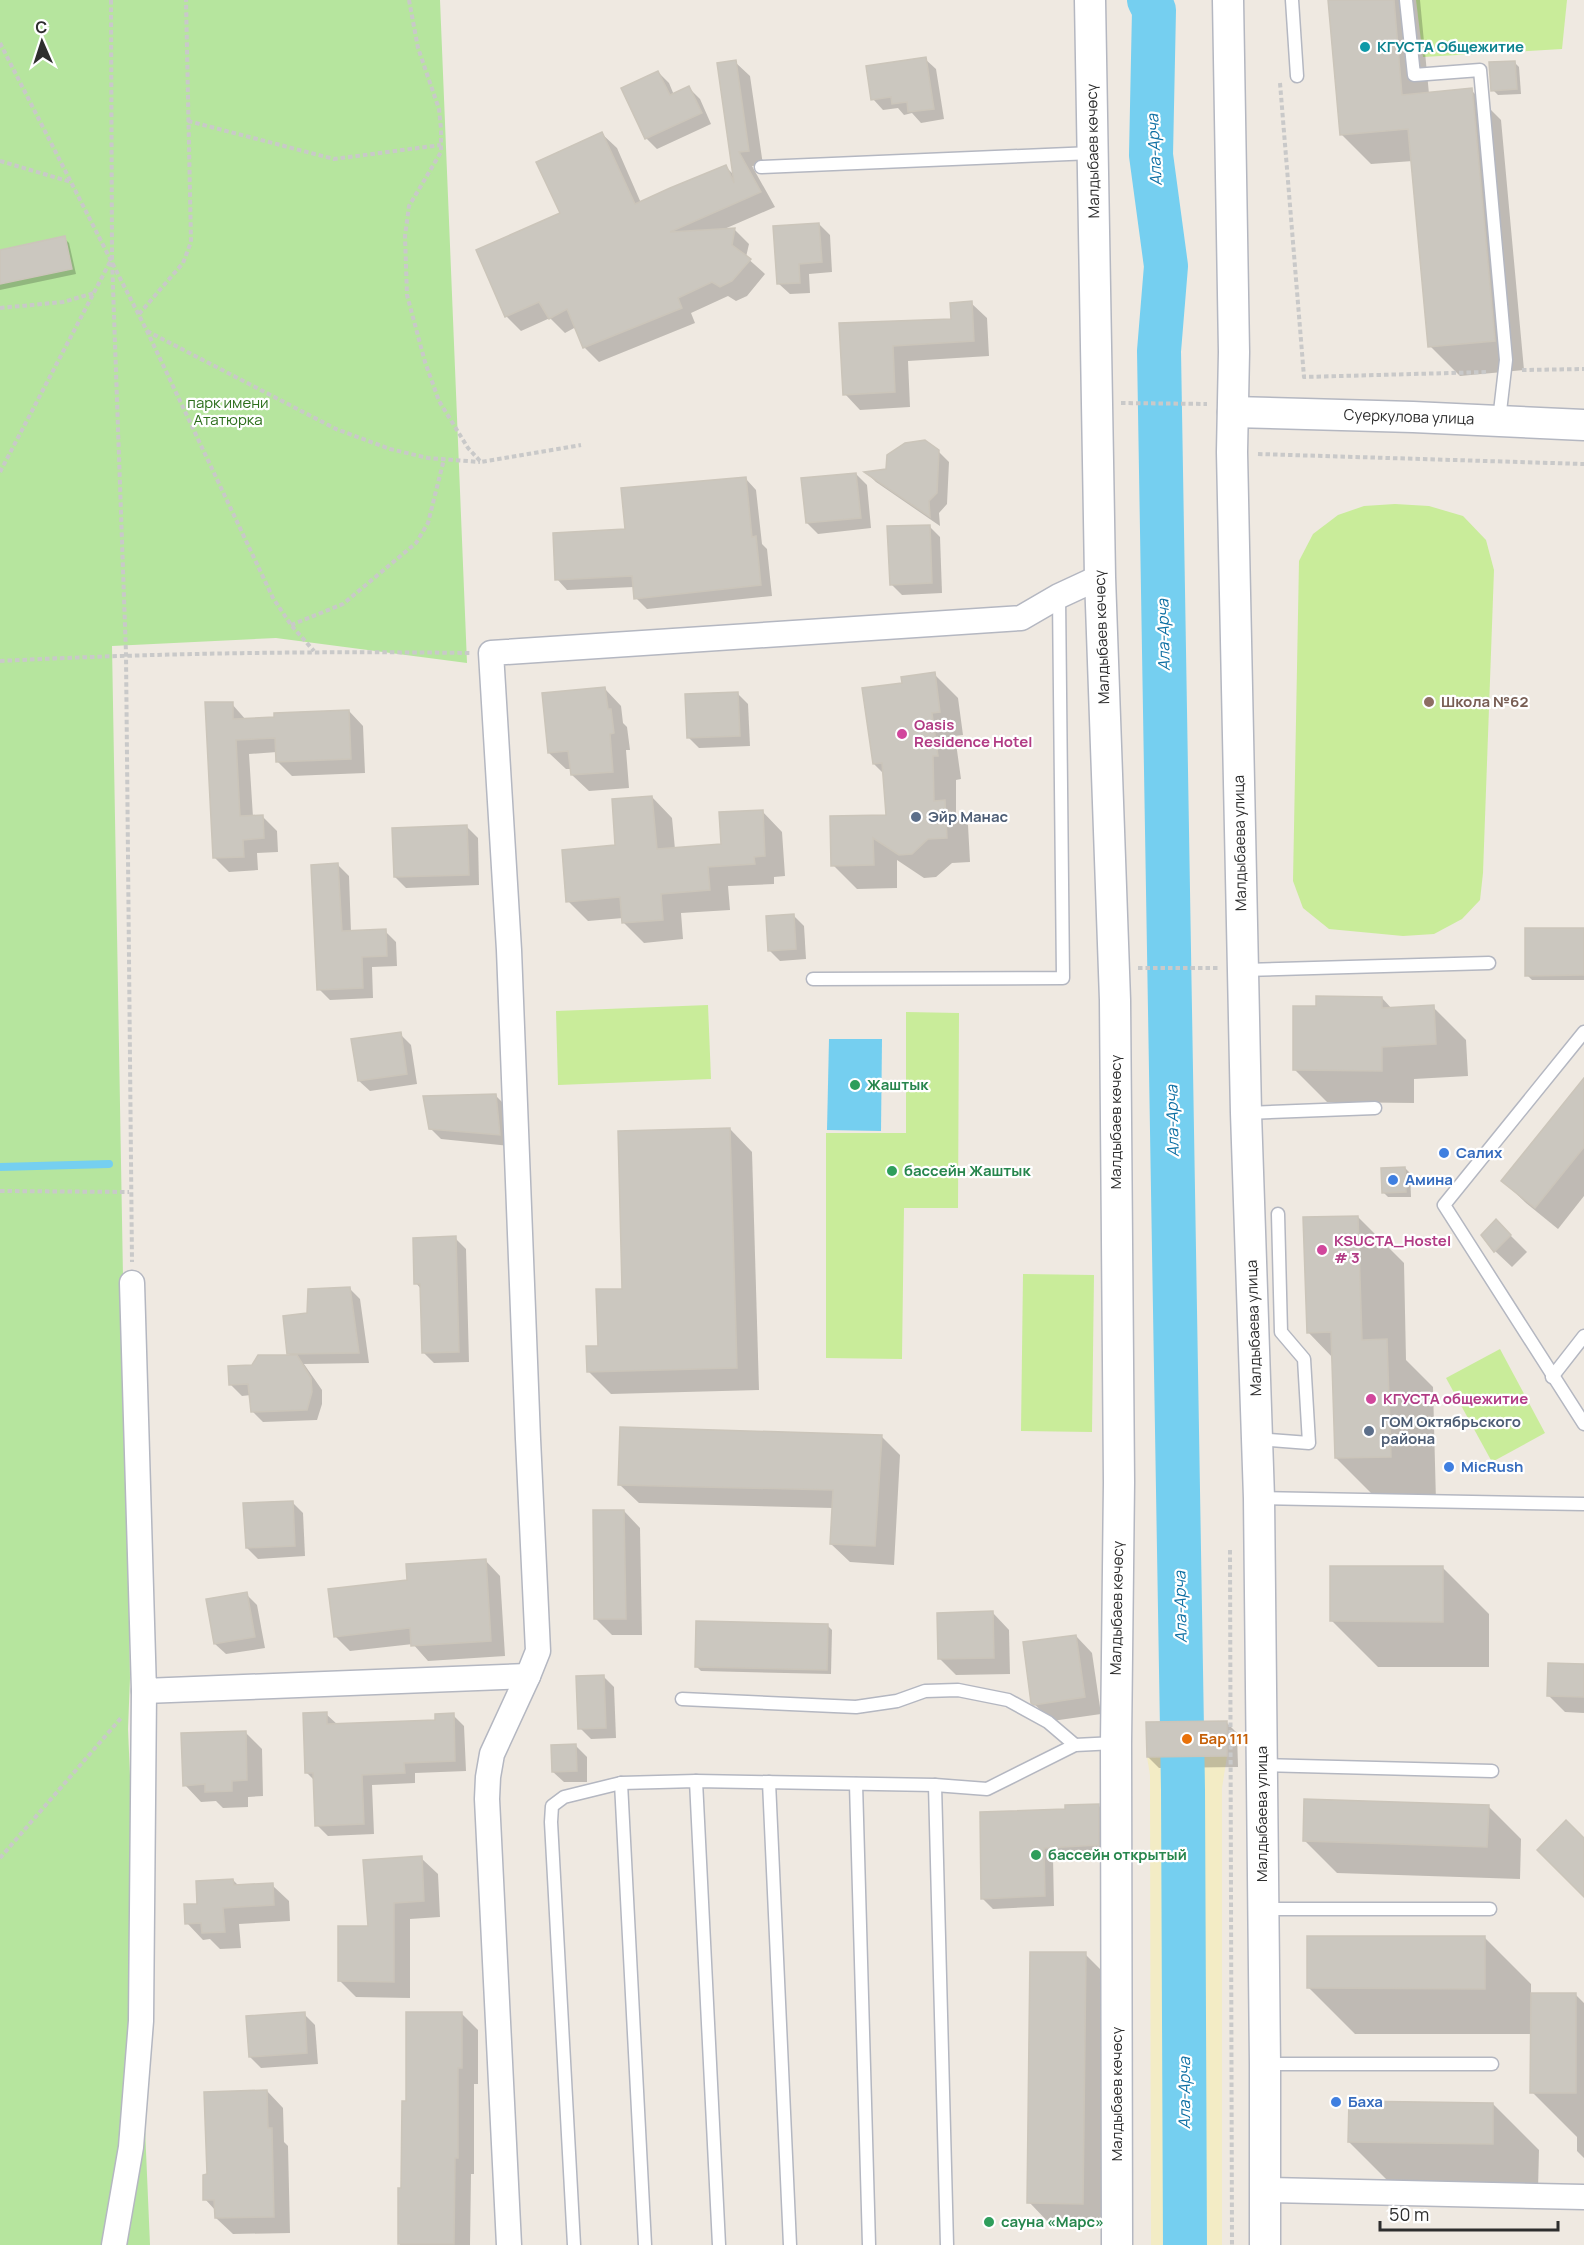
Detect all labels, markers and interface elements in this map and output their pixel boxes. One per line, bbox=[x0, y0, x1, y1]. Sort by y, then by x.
north arrow bbox=[12, 12, 72, 72]
text: С bbox=[35, 16, 48, 38]
place label: КГУСТА Общежитие bbox=[1377, 36, 1524, 57]
marker: КГУСТА Общежитие bbox=[1358, 40, 1372, 54]
street label: Малдыбаев көчөсү bbox=[1081, 83, 1104, 218]
water label: Ала-Арча bbox=[1141, 112, 1167, 186]
park label: парк имени Ататюрка bbox=[187, 392, 269, 430]
street label: Суеркулова улица bbox=[1343, 404, 1475, 429]
street label: Малдыбаев көчөсү bbox=[1089, 569, 1114, 705]
water label: Ала-Арча bbox=[1151, 598, 1175, 671]
place label: Школа №62 bbox=[1441, 691, 1528, 712]
marker: Школа №62 bbox=[1422, 695, 1436, 709]
place label: Oasis Residence Hotel bbox=[914, 714, 1032, 752]
marker: Oasis Residence Hotel bbox=[895, 727, 909, 741]
street label: Малдыбаева улица bbox=[1228, 775, 1251, 911]
place label: Эйр Манас bbox=[928, 806, 1009, 827]
marker: Эйр Манас bbox=[909, 810, 923, 824]
street label: Малдыбаев көчөсү bbox=[1105, 1054, 1126, 1189]
place label: Жаштык bbox=[867, 1074, 929, 1095]
marker: Жаштык bbox=[848, 1078, 862, 1092]
water label: Ала-Арча bbox=[1160, 1084, 1184, 1157]
place label: Салих bbox=[1456, 1142, 1503, 1163]
marker: Салих bbox=[1437, 1146, 1451, 1160]
place label: бассейн Жаштык bbox=[904, 1160, 1031, 1181]
marker: бассейн Жаштык bbox=[885, 1164, 899, 1178]
place label: Амина bbox=[1405, 1169, 1453, 1190]
marker: Амина bbox=[1386, 1173, 1400, 1187]
place label: KSUCTA_Hostel # 3 bbox=[1334, 1230, 1451, 1268]
marker: KSUCTA_Hostel # 3 bbox=[1315, 1243, 1329, 1257]
street label: Малдыбаева улица bbox=[1241, 1260, 1266, 1396]
place label: КГУСТА общежитие bbox=[1383, 1388, 1528, 1409]
marker: КГУСТА общежитие bbox=[1364, 1392, 1378, 1406]
place label: ГОМ Октябрьского района bbox=[1381, 1411, 1521, 1449]
marker: ГОМ Октябрьского района bbox=[1362, 1424, 1376, 1438]
place label: MicRush bbox=[1461, 1456, 1523, 1477]
marker: MicRush bbox=[1442, 1460, 1456, 1474]
street label: Малдыбаев көчөсү bbox=[1105, 1540, 1128, 1675]
water label: Ала-Арча bbox=[1168, 1570, 1192, 1643]
place label: Бар 111 bbox=[1199, 1728, 1249, 1749]
marker: Бар 111 bbox=[1180, 1732, 1194, 1746]
street label: Малдыбаева улица bbox=[1251, 1746, 1272, 1882]
place label: бассейн открытый bbox=[1048, 1844, 1187, 1865]
marker: бассейн открытый bbox=[1029, 1848, 1043, 1862]
street label: Малдыбаев көчөсү bbox=[1106, 2026, 1127, 2161]
water label: Ала-Арча bbox=[1173, 2056, 1195, 2129]
place label: Баха bbox=[1348, 2091, 1383, 2112]
marker: Баха bbox=[1329, 2095, 1343, 2109]
scale bar bbox=[1380, 2194, 1558, 2232]
text: 50 m bbox=[1389, 2202, 1429, 2226]
place label: сауна «Марс» bbox=[1001, 2211, 1104, 2232]
marker: сауна «Марс» bbox=[982, 2215, 996, 2229]

